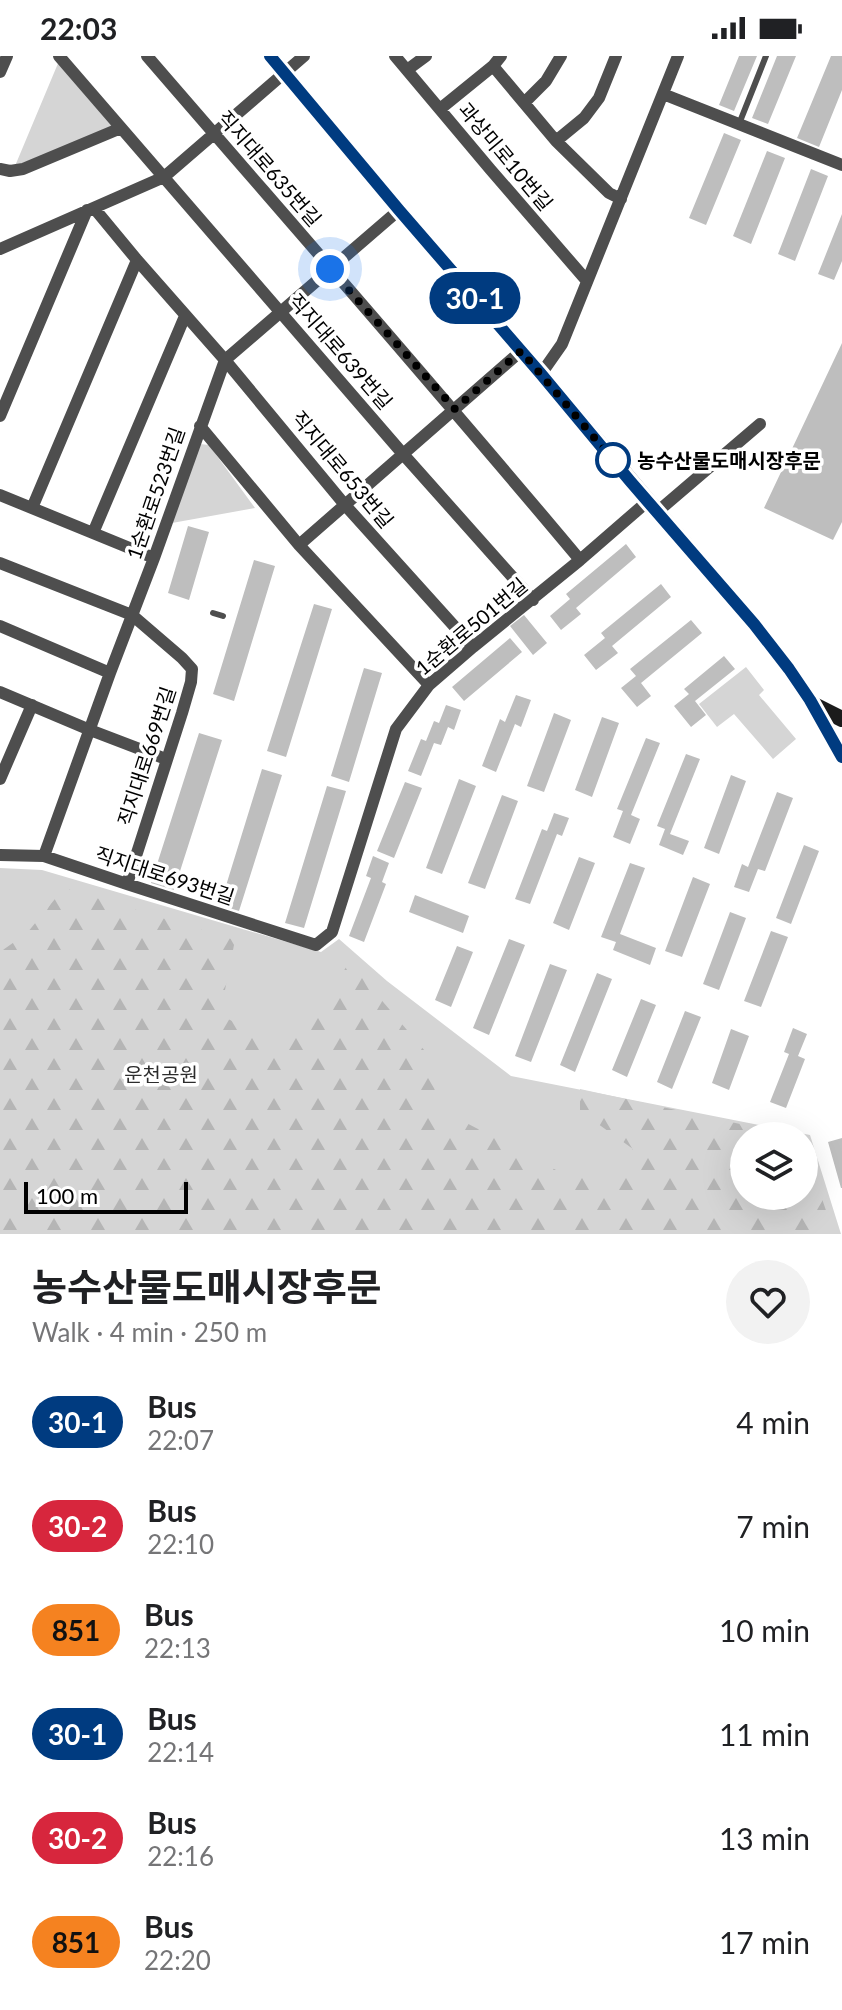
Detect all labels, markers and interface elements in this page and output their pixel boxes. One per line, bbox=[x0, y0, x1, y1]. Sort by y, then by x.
text: 22:03 bbox=[40, 10, 117, 46]
street label: 과상미로10번길 bbox=[454, 97, 558, 215]
street label: 직지대로635번길 bbox=[213, 105, 327, 231]
your location bbox=[310, 249, 350, 289]
line badge: 30-1 bbox=[419, 272, 531, 324]
text: 30-1 bbox=[445, 281, 505, 315]
street label: 직지대로639번길 bbox=[284, 288, 398, 414]
street label: 직지대로653번길 bbox=[287, 406, 399, 532]
street label: 1순환로523번길 bbox=[121, 424, 189, 562]
marker: 농수산물도매시장후문 bbox=[596, 443, 630, 477]
place label: 농수산물도매시장후문 bbox=[637, 448, 821, 472]
street label: 1순환로501번길 bbox=[410, 572, 532, 680]
street label: 직지대로669번길 bbox=[112, 683, 180, 829]
street label: 직지대로693번길 bbox=[92, 841, 238, 909]
park label: 운천공원 bbox=[124, 1062, 198, 1086]
map controls bbox=[730, 1122, 818, 1210]
button: layers bbox=[730, 1122, 818, 1210]
scale bar bbox=[24, 1178, 188, 1214]
text: 100 m bbox=[36, 1182, 98, 1209]
button: heart bbox=[726, 1260, 810, 1344]
text: 농수산물도매시장후문 bbox=[32, 1263, 382, 1309]
text: Walk · 4 min · 250 m bbox=[32, 1316, 267, 1348]
text: Bus bbox=[147, 1388, 197, 1424]
text: 4 min bbox=[736, 1404, 810, 1440]
text: 30-1 bbox=[48, 1405, 107, 1439]
text: 22:07 bbox=[147, 1424, 214, 1456]
text: Bus bbox=[147, 1492, 197, 1528]
text: 7 min bbox=[736, 1508, 810, 1544]
text: 30-2 bbox=[48, 1509, 107, 1543]
text: 22:10 bbox=[147, 1528, 214, 1560]
text: Bus bbox=[144, 1596, 194, 1632]
text: 10 min bbox=[719, 1612, 810, 1648]
text: 851 bbox=[52, 1613, 100, 1647]
text: 22:13 bbox=[144, 1632, 211, 1664]
text: Bus bbox=[147, 1700, 197, 1736]
text: 11 min bbox=[719, 1716, 810, 1752]
text: 30-1 bbox=[48, 1717, 107, 1751]
text: 22:14 bbox=[147, 1736, 214, 1768]
text: Bus bbox=[147, 1804, 197, 1840]
text: 13 min bbox=[719, 1820, 810, 1856]
text: 30-2 bbox=[48, 1821, 107, 1855]
text: 22:16 bbox=[147, 1840, 214, 1872]
text: Bus bbox=[144, 1908, 194, 1944]
text: 17 min bbox=[719, 1924, 810, 1960]
text: 851 bbox=[52, 1925, 100, 1959]
text: 22:20 bbox=[144, 1944, 211, 1976]

